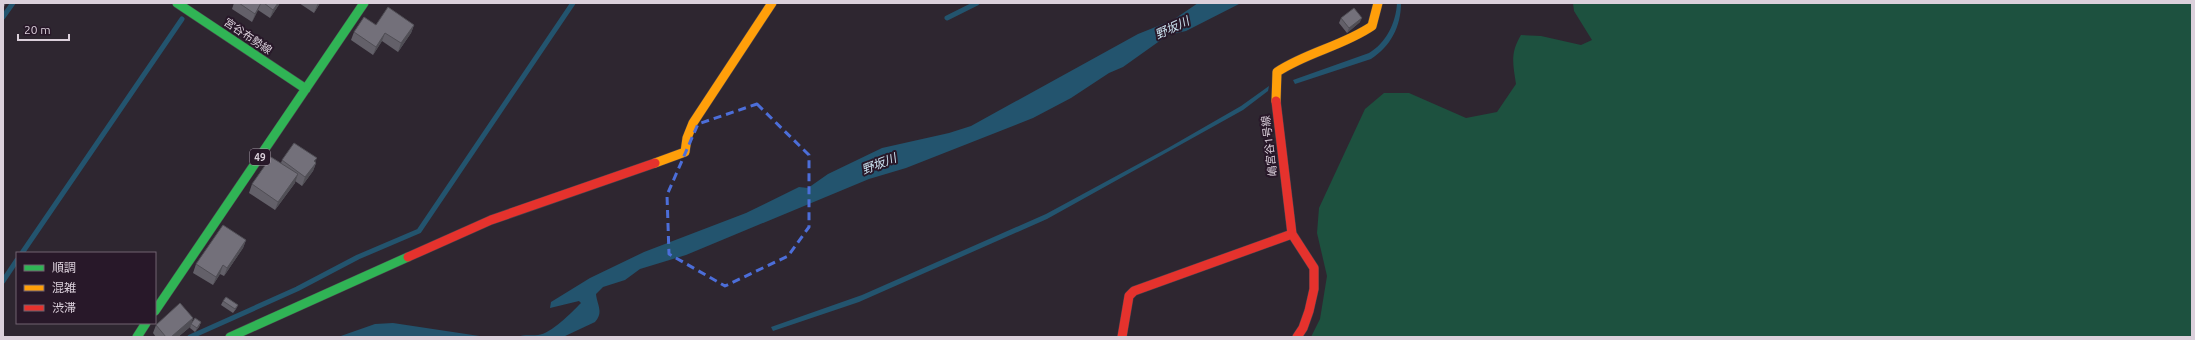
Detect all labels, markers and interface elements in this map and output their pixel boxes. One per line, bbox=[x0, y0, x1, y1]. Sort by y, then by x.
water label: 野坂川 bbox=[1153, 13, 1193, 41]
scale bar bbox=[18, 16, 69, 42]
street label: 宮谷布勢線 bbox=[222, 16, 274, 56]
text: 20 m bbox=[24, 23, 51, 36]
street label: 嶋宮谷1号線 bbox=[1259, 115, 1279, 177]
road number: 49 bbox=[250, 149, 270, 165]
water label: 野坂川 bbox=[860, 150, 900, 176]
legend bbox=[16, 252, 156, 324]
text: 順調 bbox=[52, 261, 76, 274]
text: 混雑 bbox=[52, 281, 76, 294]
text: 渋滞 bbox=[52, 301, 76, 314]

